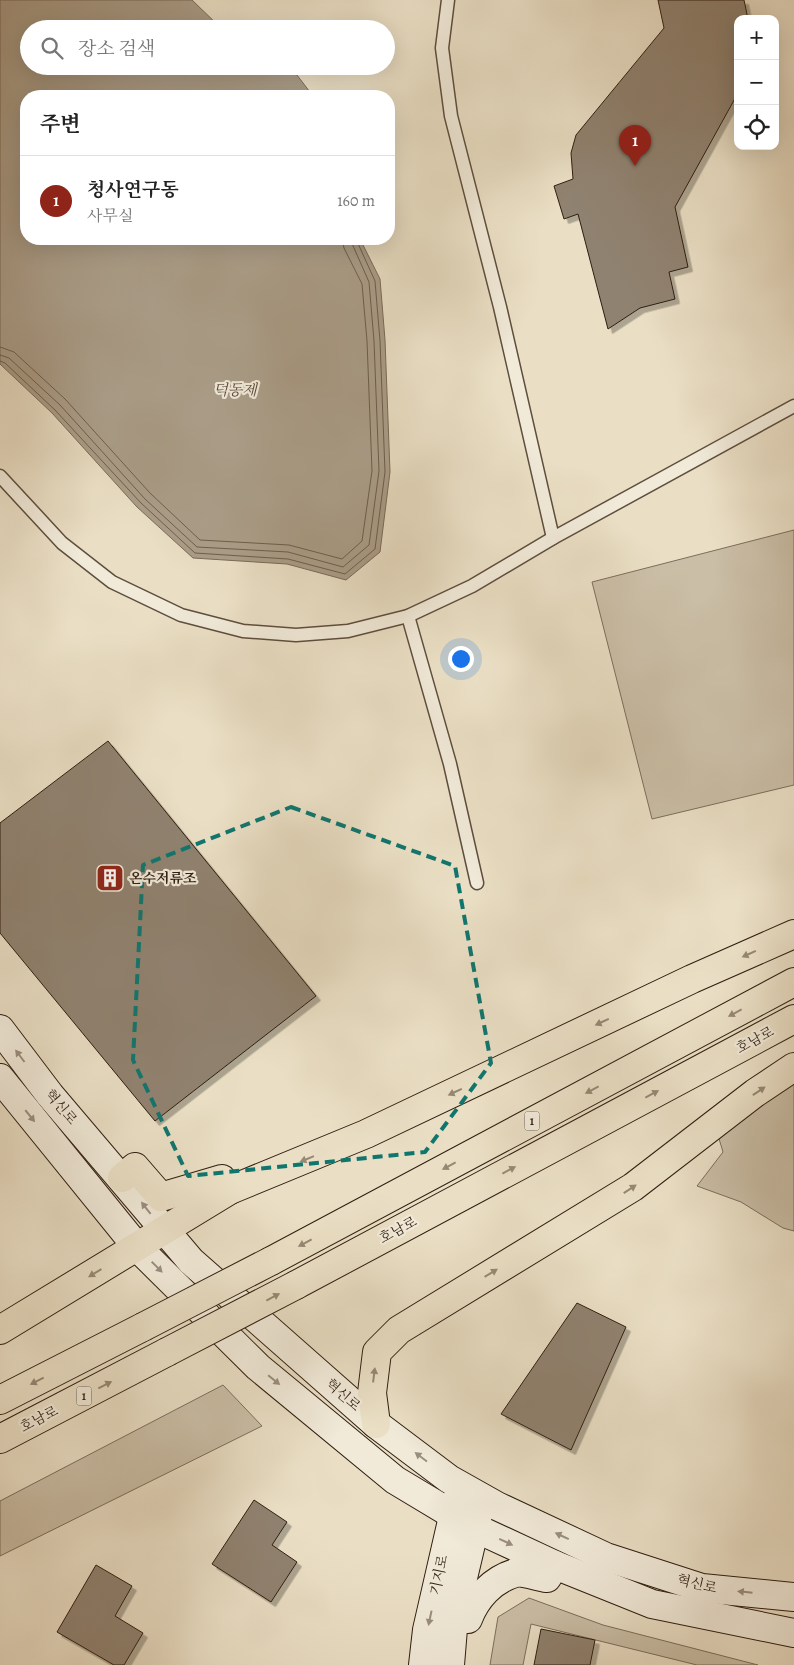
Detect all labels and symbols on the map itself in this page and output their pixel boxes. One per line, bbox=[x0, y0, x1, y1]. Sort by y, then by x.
pin: 1 bbox=[619, 125, 651, 166]
water label: 덕동제 bbox=[213, 380, 258, 400]
your location bbox=[448, 646, 474, 672]
building icon: 온수저류조 bbox=[95, 863, 125, 893]
place label: 온수저류조 bbox=[129, 869, 197, 888]
one-way arrow bbox=[742, 950, 756, 958]
one-way arrow bbox=[729, 1009, 742, 1018]
one-way arrow bbox=[595, 1018, 609, 1026]
street label: 호남로 bbox=[733, 1022, 778, 1058]
one-way arrow bbox=[15, 1049, 25, 1062]
street label: 혁신로 bbox=[41, 1085, 82, 1129]
one-way arrow bbox=[585, 1086, 599, 1094]
one-way arrow bbox=[752, 1086, 766, 1096]
one-way arrow bbox=[448, 1088, 462, 1096]
one-way arrow bbox=[645, 1090, 659, 1098]
one-way arrow bbox=[25, 1109, 36, 1122]
road number: 1 bbox=[524, 1112, 540, 1130]
one-way arrow bbox=[300, 1155, 314, 1163]
one-way arrow bbox=[441, 1162, 456, 1170]
one-way arrow bbox=[502, 1166, 515, 1175]
one-way arrow bbox=[623, 1184, 636, 1193]
one-way arrow bbox=[140, 1202, 151, 1215]
street label: 호남로 bbox=[376, 1212, 421, 1248]
one-way arrow bbox=[299, 1238, 312, 1247]
one-way arrow bbox=[150, 1261, 162, 1273]
one-way arrow bbox=[88, 1268, 102, 1277]
one-way arrow bbox=[485, 1269, 498, 1278]
one-way arrow bbox=[265, 1293, 280, 1301]
one-way arrow bbox=[370, 1367, 378, 1383]
one-way arrow bbox=[267, 1374, 279, 1386]
street label: 혁신로 bbox=[321, 1375, 365, 1416]
one-way arrow bbox=[30, 1377, 44, 1385]
one-way arrow bbox=[99, 1380, 112, 1389]
road number: 1 bbox=[76, 1386, 92, 1405]
street label: 호남로 bbox=[17, 1401, 62, 1437]
one-way arrow bbox=[415, 1452, 428, 1463]
one-way arrow bbox=[555, 1532, 569, 1540]
one-way arrow bbox=[499, 1538, 514, 1546]
street label: 기지로 bbox=[425, 1553, 453, 1597]
street label: 혁신로 bbox=[675, 1570, 719, 1598]
one-way arrow bbox=[737, 1588, 753, 1596]
one-way arrow bbox=[426, 1610, 434, 1625]

